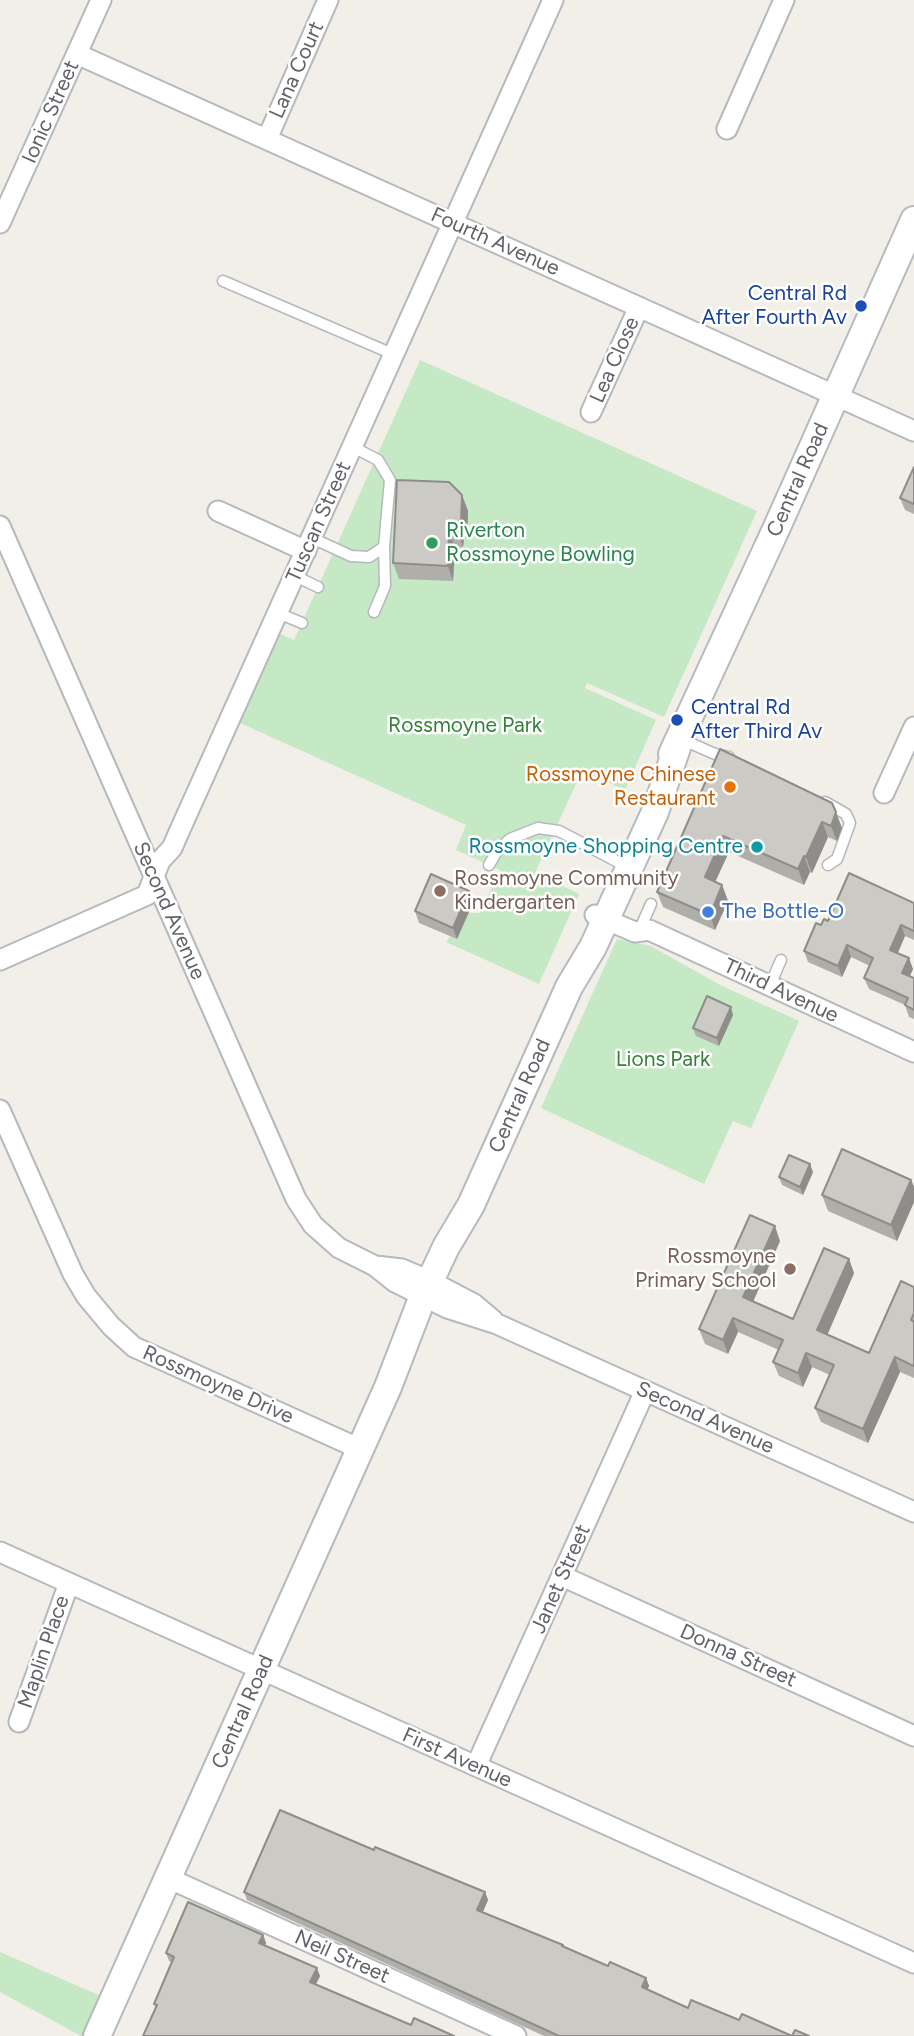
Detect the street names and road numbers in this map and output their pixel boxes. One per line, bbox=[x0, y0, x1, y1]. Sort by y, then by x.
street label: Lana Court bbox=[264, 18, 330, 122]
street label: Ionic Street bbox=[17, 57, 85, 167]
street label: Fourth Avenue bbox=[427, 202, 563, 282]
street label: Lea Close bbox=[585, 313, 645, 407]
street label: Central Road bbox=[762, 419, 834, 541]
street label: Tuscan Street bbox=[281, 458, 357, 586]
street label: Second Avenue bbox=[127, 838, 211, 984]
street label: Third Avenue bbox=[720, 953, 842, 1029]
street label: Central Road bbox=[484, 1035, 556, 1157]
street label: Rossmoyne Drive bbox=[139, 1340, 297, 1430]
street label: Second Avenue bbox=[632, 1376, 778, 1460]
street label: Janet Street bbox=[526, 1521, 596, 1637]
street label: Maplin Place bbox=[13, 1592, 75, 1712]
street label: Donna Street bbox=[676, 1619, 800, 1693]
street label: Central Road bbox=[207, 1651, 279, 1773]
street label: First Avenue bbox=[398, 1723, 516, 1793]
street label: Neil Street bbox=[291, 1925, 393, 1989]

